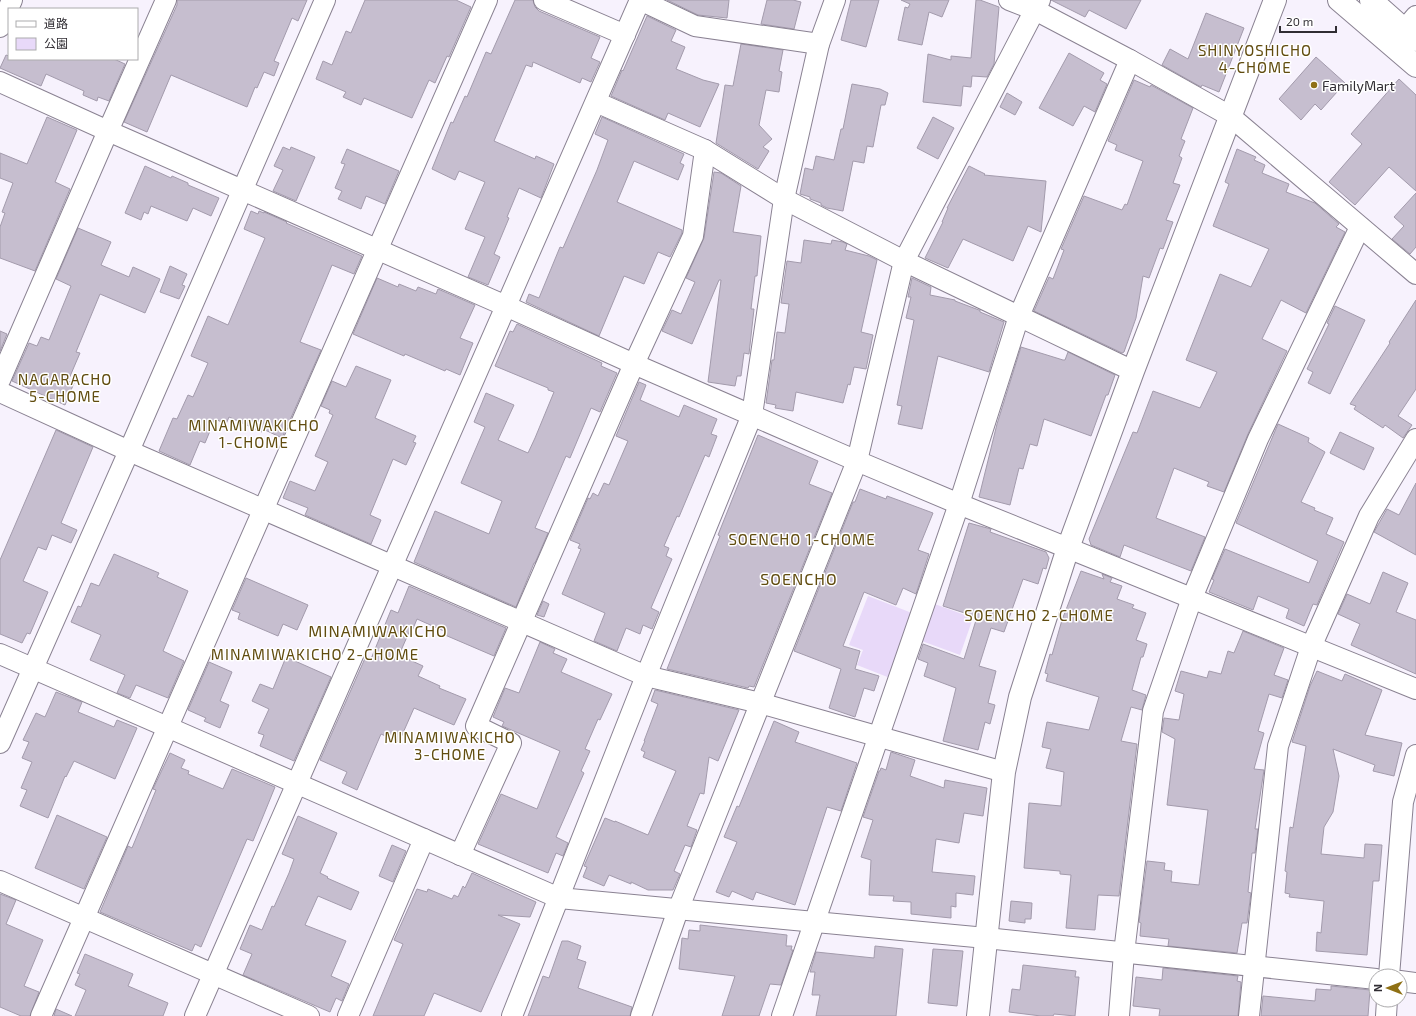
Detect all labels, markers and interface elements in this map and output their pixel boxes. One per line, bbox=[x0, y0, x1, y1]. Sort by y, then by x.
legend bbox=[8, 8, 138, 60]
scale bar bbox=[1280, 8, 1336, 34]
text: 20 m bbox=[1286, 14, 1313, 28]
text: 道路 bbox=[44, 16, 68, 30]
text: 公園 bbox=[44, 36, 68, 50]
district label: SHINYOSHICHO 4-CHOME bbox=[1198, 41, 1312, 76]
place label: FamilyMart bbox=[1322, 77, 1395, 94]
marker: FamilyMart bbox=[1309, 80, 1319, 90]
district label: NAGARACHO 5-CHOME bbox=[18, 370, 112, 405]
district label: MINAMIWAKICHO 1-CHOME bbox=[188, 416, 320, 451]
district label: SOENCHO 1-CHOME bbox=[728, 530, 876, 548]
district label: SOENCHO bbox=[760, 569, 838, 588]
district label: SOENCHO 2-CHOME bbox=[964, 606, 1114, 624]
district label: MINAMIWAKICHO bbox=[308, 621, 448, 640]
district label: MINAMIWAKICHO 2-CHOME bbox=[211, 645, 419, 663]
district label: MINAMIWAKICHO 3-CHOME bbox=[384, 728, 516, 763]
north arrow bbox=[1368, 968, 1408, 1008]
text: N bbox=[1371, 984, 1384, 992]

